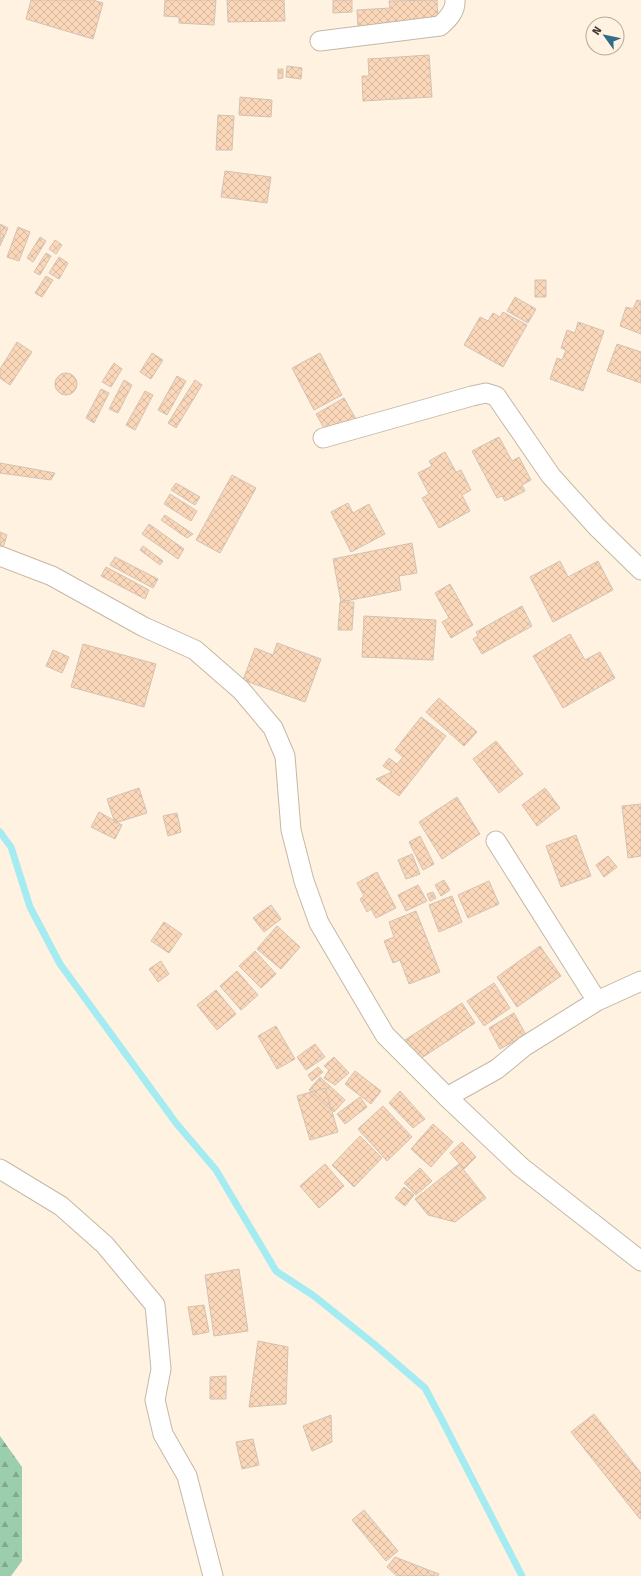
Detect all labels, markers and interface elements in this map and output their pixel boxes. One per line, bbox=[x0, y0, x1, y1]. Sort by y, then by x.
north arrow bbox=[585, 16, 625, 56]
text: N bbox=[590, 24, 604, 37]

